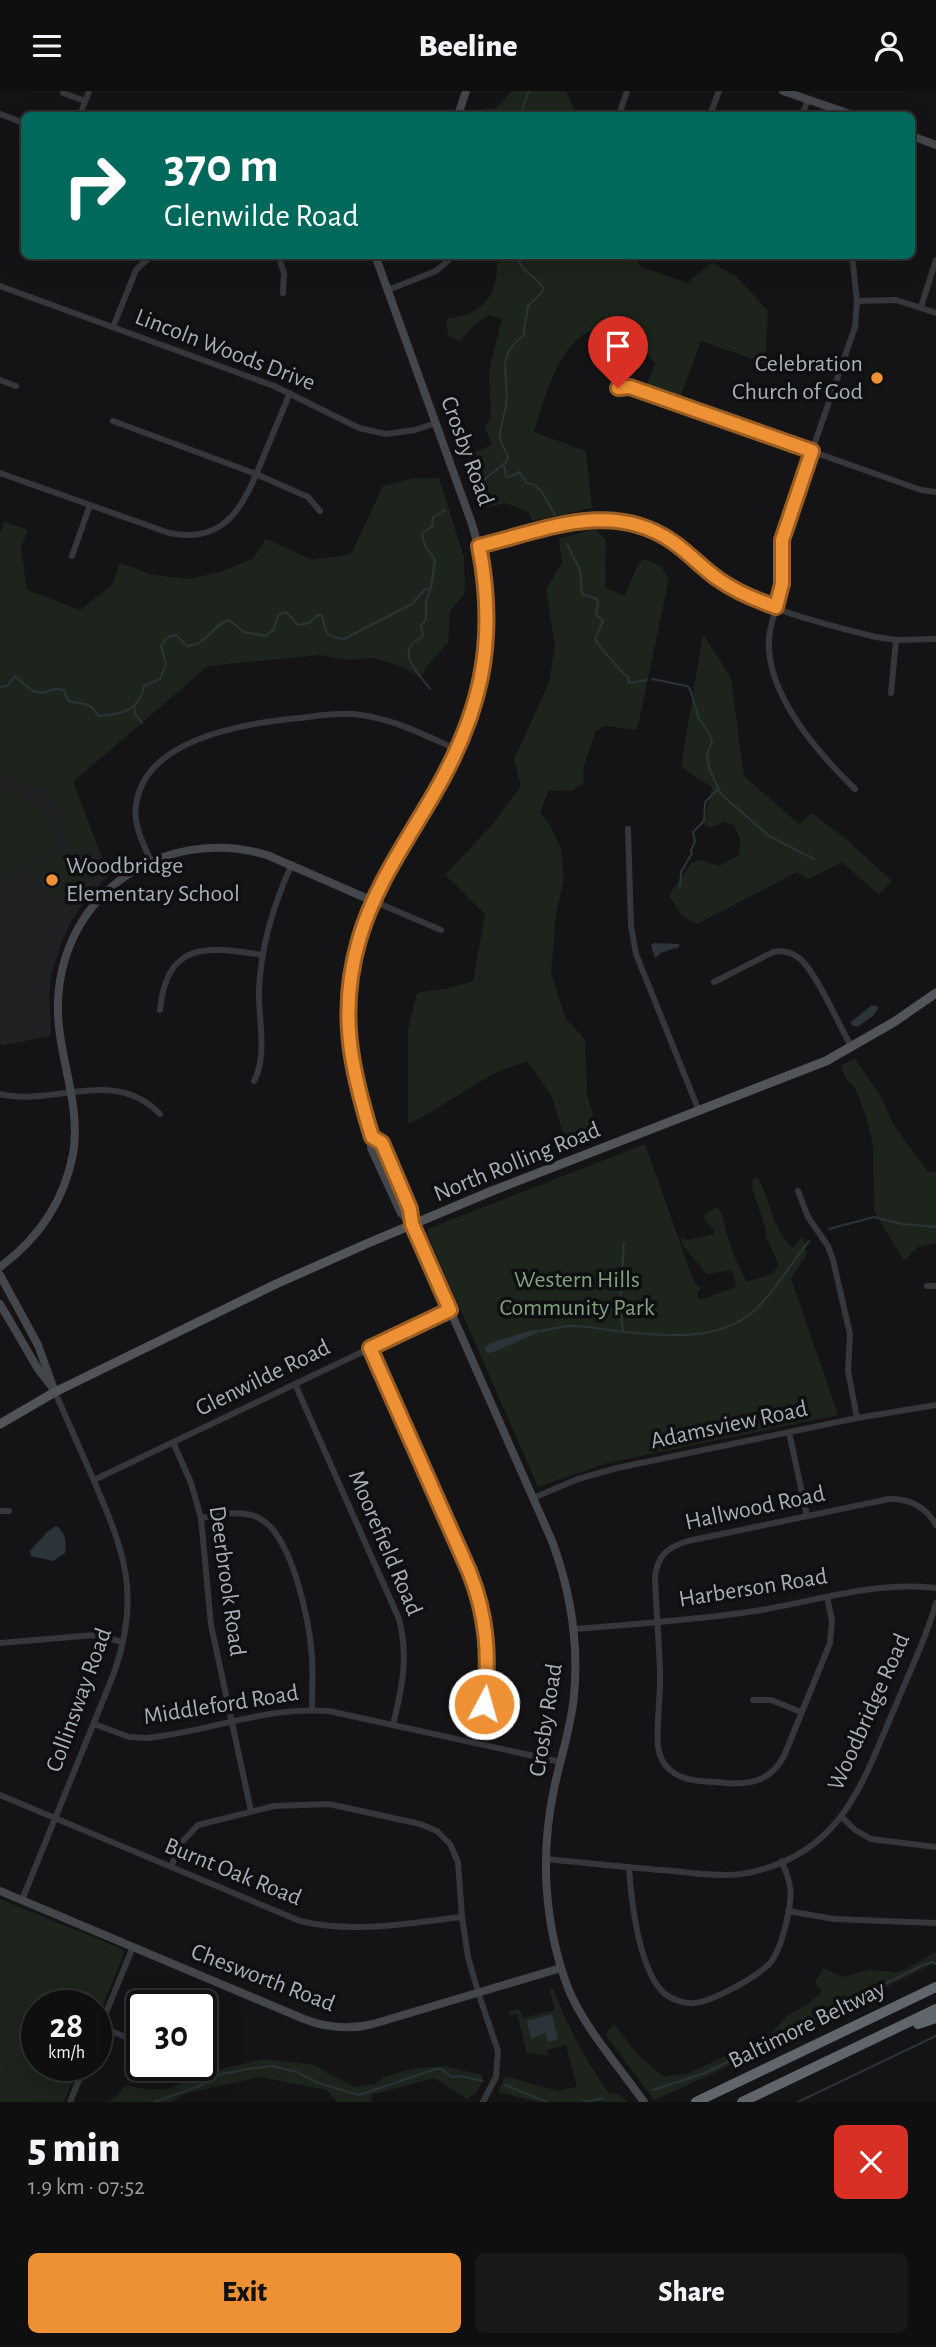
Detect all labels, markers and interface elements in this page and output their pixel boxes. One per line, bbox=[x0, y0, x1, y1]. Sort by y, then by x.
icon: menu bbox=[28, 27, 66, 65]
icon: person bbox=[870, 27, 908, 65]
text: Beeline bbox=[418, 30, 518, 62]
icon: right bbox=[49, 140, 140, 231]
text: 370 m bbox=[164, 142, 279, 191]
text: Glenwilde Road bbox=[164, 200, 359, 232]
street label: Lincoln Woods Drive bbox=[132, 305, 318, 395]
pin bbox=[588, 316, 648, 388]
icon: arrive bbox=[599, 327, 637, 365]
place label: Celebration Church of God bbox=[732, 352, 863, 404]
marker: Celebration Church of God bbox=[869, 370, 885, 386]
street label: Crosby Road bbox=[436, 393, 498, 509]
place label: Woodbridge Elementary School bbox=[66, 854, 240, 906]
marker: Woodbridge Elementary School bbox=[44, 872, 60, 888]
street label: North Rolling Road bbox=[430, 1118, 604, 1206]
park label: Western Hills Community Park bbox=[499, 1268, 655, 1320]
street label: Glenwilde Road bbox=[192, 1335, 334, 1421]
street label: Adamsview Road bbox=[648, 1397, 810, 1453]
street label: Moorefield Road bbox=[344, 1467, 426, 1619]
street label: Hallwood Road bbox=[683, 1481, 827, 1535]
street label: Deerbrook Road bbox=[205, 1504, 249, 1658]
street label: Harberson Road bbox=[677, 1564, 829, 1612]
street label: Collinsway Road bbox=[42, 1625, 116, 1775]
street label: Woodbridge Road bbox=[824, 1630, 914, 1794]
street label: Crosby Road bbox=[525, 1662, 567, 1778]
position arrow bbox=[447, 1667, 521, 1741]
street label: Middleford Road bbox=[142, 1681, 300, 1729]
street label: Burnt Oak Road bbox=[161, 1834, 305, 1910]
street label: Chesworth Road bbox=[188, 1940, 338, 2016]
street label: Baltimore Beltway bbox=[725, 1977, 889, 2073]
speed limit sign: 30 bbox=[126, 1990, 217, 2081]
text: 28 bbox=[50, 2009, 83, 2044]
text: km/h bbox=[48, 2044, 85, 2062]
button: close bbox=[834, 2125, 908, 2199]
text: 5 min bbox=[28, 2127, 120, 2169]
text: 1.9 km · 07:52 bbox=[28, 2176, 145, 2199]
button: Exit bbox=[28, 2253, 461, 2333]
button: Share bbox=[475, 2253, 908, 2333]

